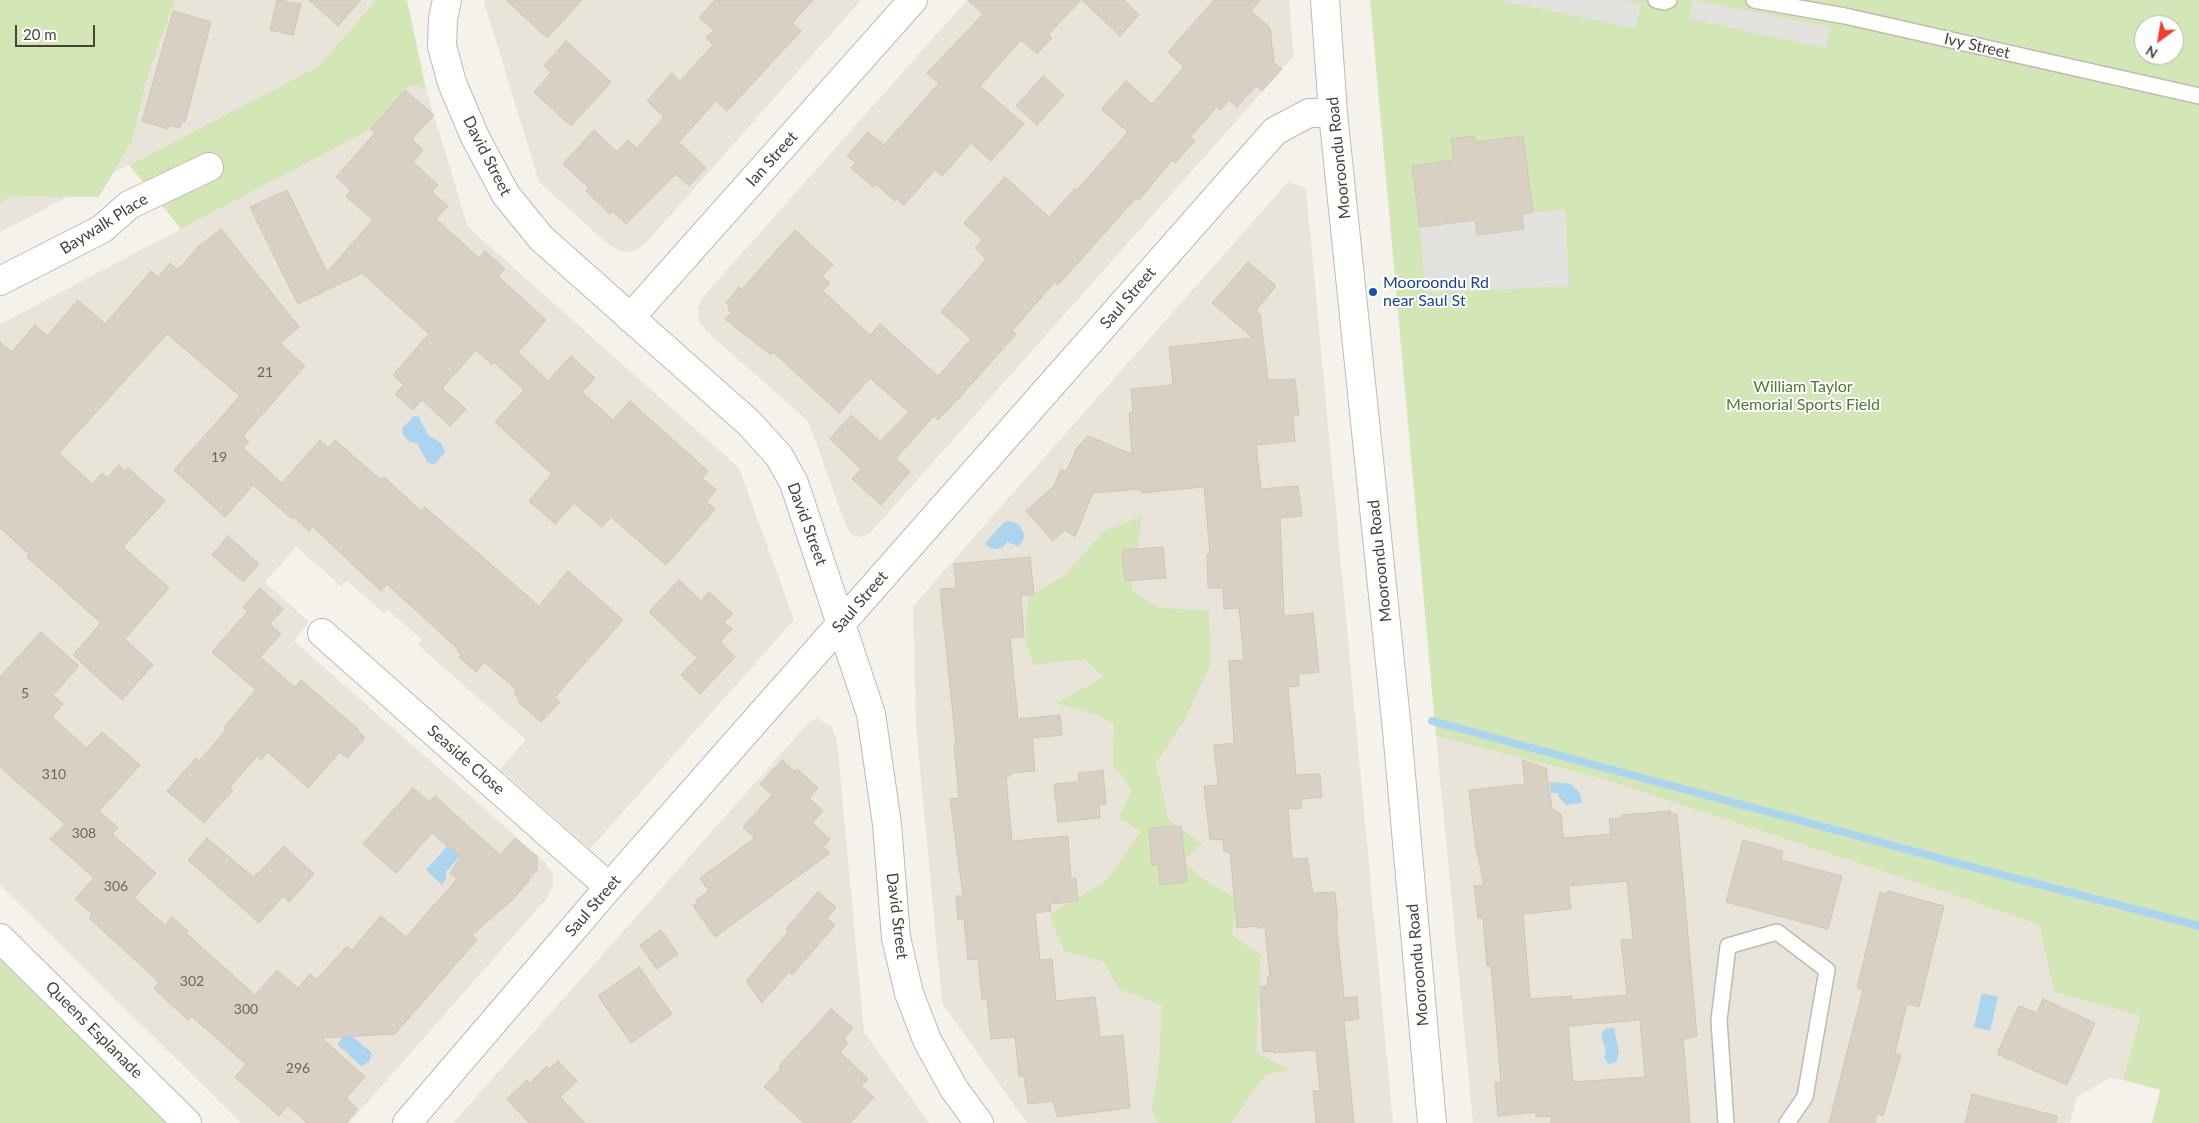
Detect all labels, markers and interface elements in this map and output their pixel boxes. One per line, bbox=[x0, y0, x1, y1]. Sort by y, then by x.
scale bar bbox=[18, 15, 98, 47]
north arrow bbox=[2134, 15, 2184, 65]
text: 20 m bbox=[23, 25, 57, 43]
street label: Ivy Street bbox=[1942, 29, 2012, 63]
text: N bbox=[2142, 42, 2160, 62]
street label: Mooroondu Road bbox=[1323, 96, 1355, 220]
street label: David Street bbox=[459, 113, 515, 199]
street label: Ian Street bbox=[742, 128, 802, 190]
street label: Baywalk Place bbox=[57, 189, 151, 259]
street label: Saul Street bbox=[1096, 263, 1160, 333]
place label: Mooroondu Rd near Saul St bbox=[1383, 273, 1489, 311]
marker: Mooroondu Rd near Saul St bbox=[1367, 286, 1379, 298]
house number: 21 bbox=[257, 364, 273, 380]
park label: William Taylor Memorial Sports Field bbox=[1726, 377, 1880, 415]
house number: 19 bbox=[211, 449, 227, 465]
street label: David Street bbox=[783, 480, 831, 568]
street label: Mooroondu Road bbox=[1364, 499, 1396, 623]
street label: Saul Street bbox=[828, 567, 892, 637]
house number: 5 bbox=[21, 685, 29, 701]
street label: Seaside Close bbox=[423, 721, 509, 799]
house number: 310 bbox=[42, 766, 66, 782]
house number: 308 bbox=[72, 825, 96, 841]
street label: Saul Street bbox=[561, 871, 625, 941]
street label: David Street bbox=[882, 872, 912, 960]
house number: 306 bbox=[104, 878, 128, 894]
street label: Mooroondu Road bbox=[1403, 903, 1433, 1027]
house number: 302 bbox=[180, 973, 204, 989]
street label: Queens Esplanade bbox=[41, 977, 147, 1083]
house number: 300 bbox=[234, 1001, 258, 1017]
house number: 296 bbox=[286, 1060, 310, 1076]

